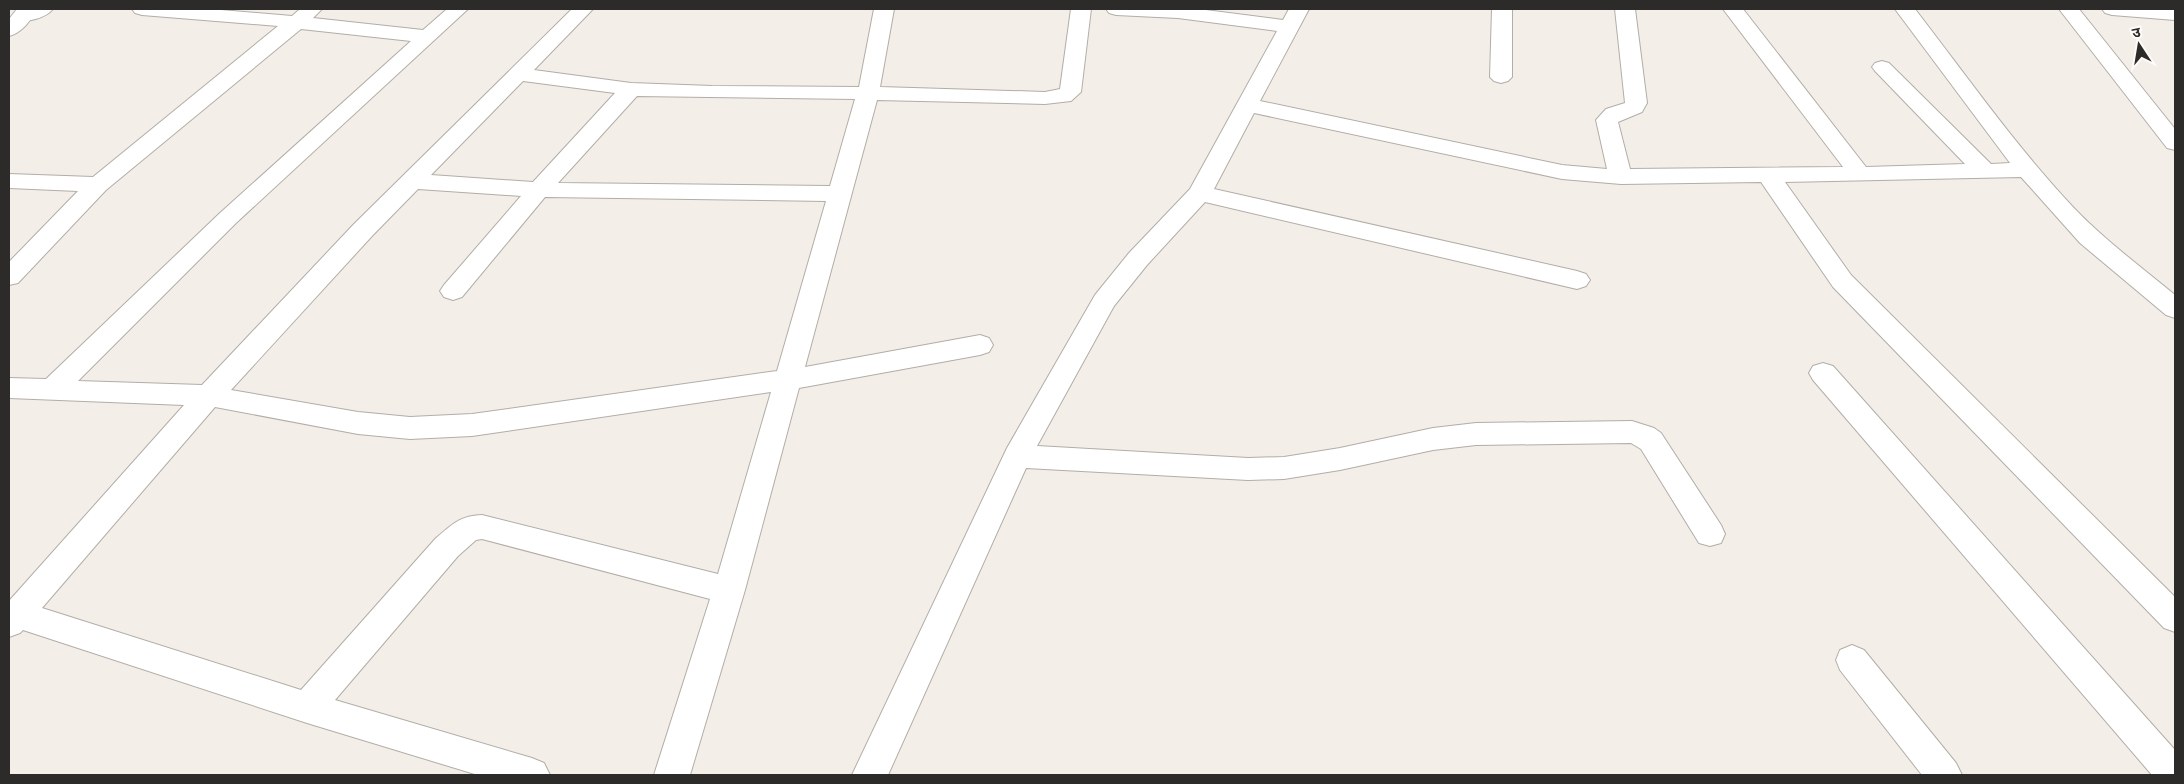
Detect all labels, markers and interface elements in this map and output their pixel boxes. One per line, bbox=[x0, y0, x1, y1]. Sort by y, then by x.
north arrow bbox=[2114, 20, 2164, 70]
text: उ bbox=[2130, 22, 2143, 42]

